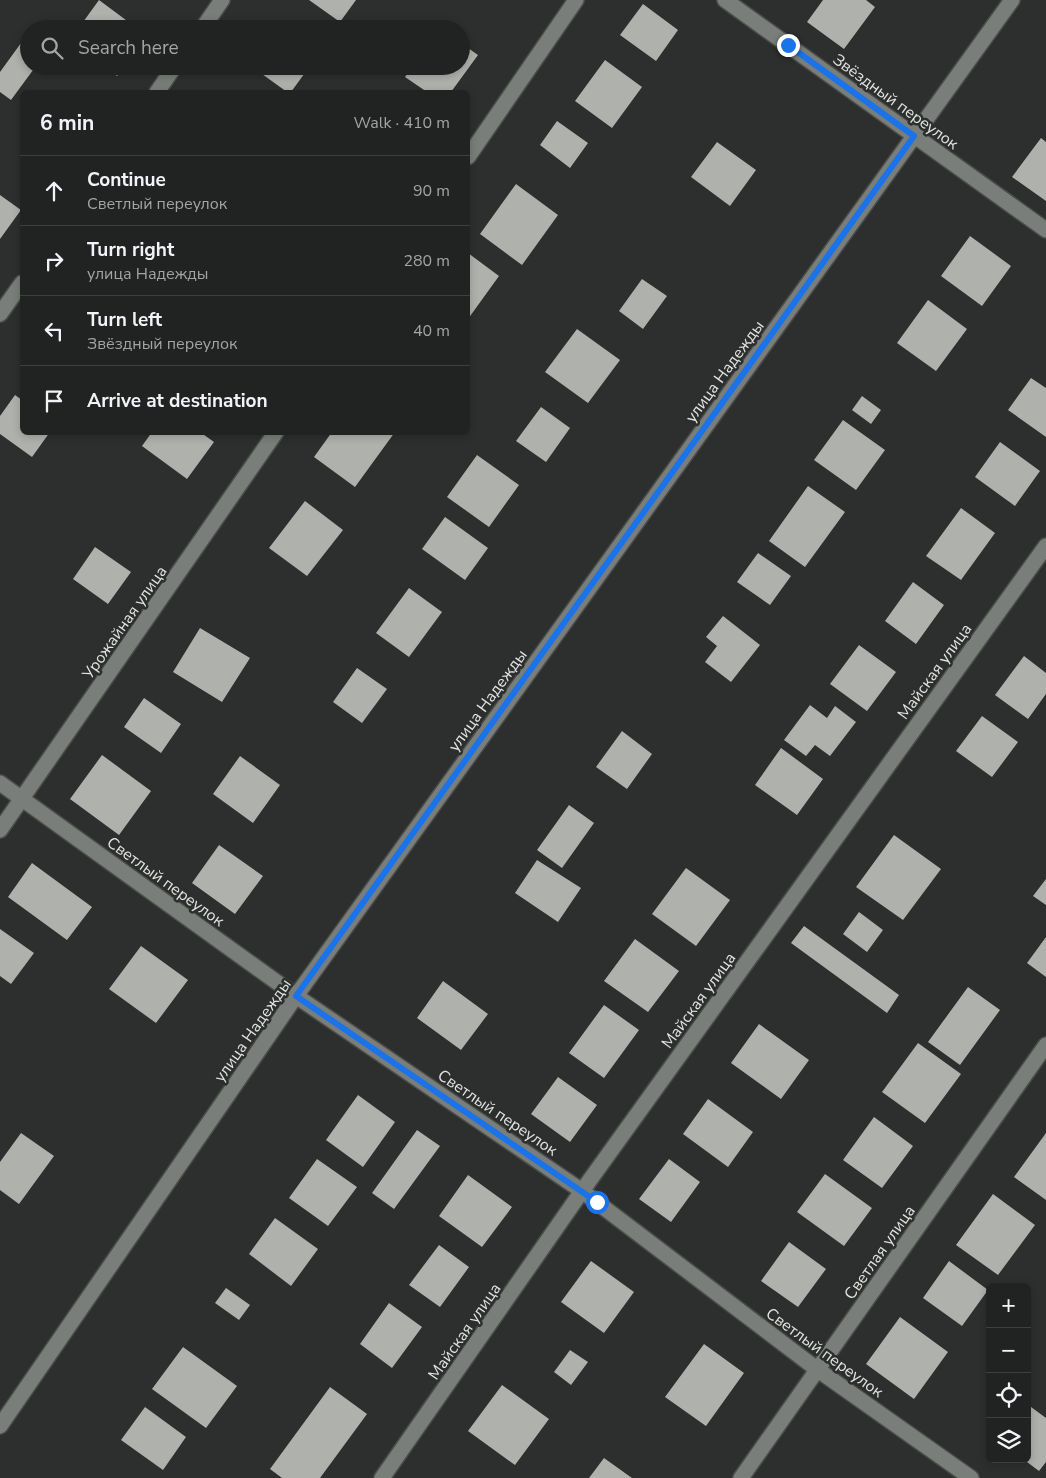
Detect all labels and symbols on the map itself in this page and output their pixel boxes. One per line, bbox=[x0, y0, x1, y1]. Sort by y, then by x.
route end bbox=[777, 34, 800, 57]
street label: Звёздный переулок bbox=[828, 49, 963, 155]
street label: улица Надежды bbox=[680, 316, 769, 427]
street label: Урожайная улица bbox=[77, 561, 172, 685]
street label: Майская улица bbox=[893, 619, 977, 724]
street label: улица Надежды bbox=[443, 645, 532, 756]
street label: Светлый переулок bbox=[102, 832, 229, 932]
street label: Майская улица bbox=[657, 948, 741, 1053]
street label: улица Надежды bbox=[209, 975, 297, 1087]
street label: Светлый переулок bbox=[433, 1065, 562, 1161]
route start bbox=[586, 1191, 609, 1214]
street label: Светлая улица bbox=[839, 1201, 921, 1304]
street label: Майская улица bbox=[423, 1279, 506, 1384]
street label: Светлый переулок bbox=[761, 1303, 888, 1403]

